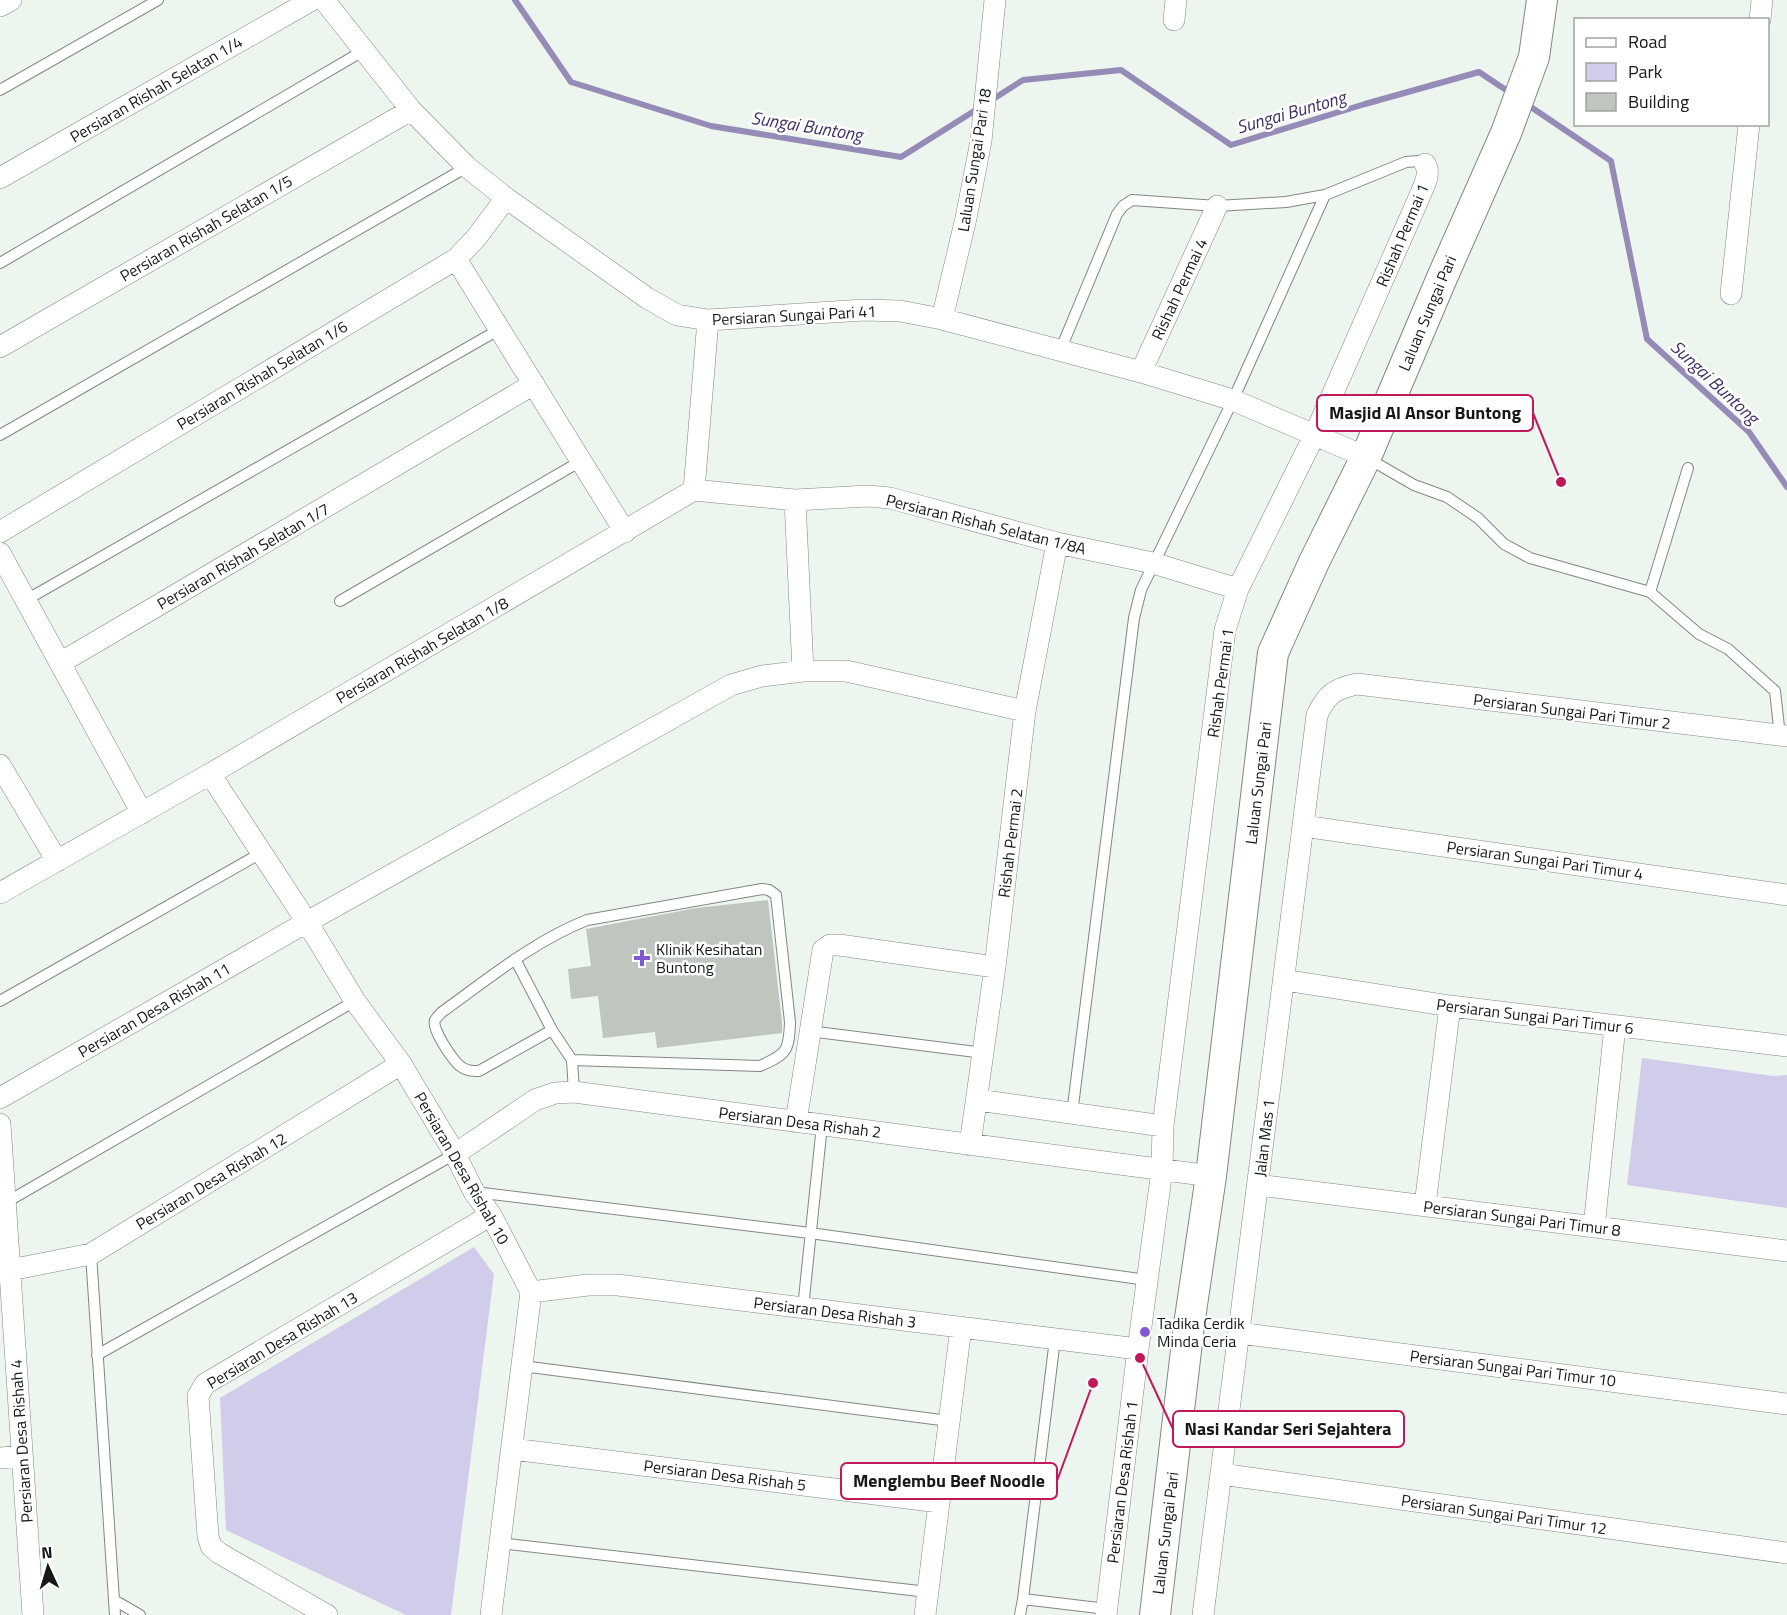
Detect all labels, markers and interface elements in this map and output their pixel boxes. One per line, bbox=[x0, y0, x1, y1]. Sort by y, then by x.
legend bbox=[1574, 18, 1769, 126]
text: Road bbox=[1628, 28, 1667, 55]
street label: Persiaran Rishah Selatan 1/4 bbox=[65, 30, 247, 148]
text: Park bbox=[1628, 58, 1663, 85]
water label: Sungai Buntong bbox=[1233, 83, 1351, 140]
street label: Laluan Sungai Pari 18 bbox=[951, 87, 997, 233]
text: Building bbox=[1628, 88, 1689, 115]
water label: Sungai Buntong bbox=[749, 104, 867, 149]
street label: Persiaran Rishah Selatan 1/5 bbox=[115, 169, 297, 287]
street label: Rishah Permai 1 bbox=[1369, 180, 1435, 290]
street label: Rishah Permai 4 bbox=[1145, 234, 1213, 344]
street label: Laluan Sungai Pari bbox=[1392, 251, 1462, 375]
street label: Persiaran Sungai Pari 41 bbox=[711, 299, 877, 331]
street label: Persiaran Rishah Selatan 1/6 bbox=[172, 314, 352, 436]
water label: Sungai Buntong bbox=[1665, 334, 1767, 432]
callout: Masjid Al Ansor Buntong bbox=[1317, 395, 1533, 431]
text: Masjid Al Ansor Buntong bbox=[1329, 399, 1521, 426]
street label: Persiaran Rishah Selatan 1/8A bbox=[883, 488, 1089, 561]
street label: Persiaran Rishah Selatan 1/7 bbox=[152, 497, 334, 615]
street label: Persiaran Rishah Selatan 1/8 bbox=[331, 591, 513, 709]
street label: Rishah Permai 1 bbox=[1200, 627, 1240, 739]
street label: Persiaran Sungai Pari Timur 2 bbox=[1472, 687, 1672, 735]
street label: Laluan Sungai Pari bbox=[1239, 720, 1277, 846]
street label: Rishah Permai 2 bbox=[991, 787, 1029, 899]
street label: Persiaran Sungai Pari Timur 4 bbox=[1445, 834, 1645, 886]
place label: Klinik Kesihatan Buntong bbox=[656, 937, 762, 979]
marker: Klinik Kesihatan Buntong bbox=[633, 949, 651, 967]
street label: Persiaran Desa Rishah 11 bbox=[73, 956, 235, 1064]
street label: Persiaran Sungai Pari Timur 6 bbox=[1435, 992, 1635, 1040]
street label: Persiaran Desa Rishah 10 bbox=[408, 1087, 516, 1249]
street label: Jalan Mas 1 bbox=[1247, 1098, 1281, 1178]
street label: Persiaran Desa Rishah 2 bbox=[717, 1100, 883, 1144]
street label: Persiaran Desa Rishah 12 bbox=[131, 1126, 291, 1236]
street label: Persiaran Sungai Pari Timur 8 bbox=[1422, 1194, 1622, 1242]
street label: Persiaran Desa Rishah 13 bbox=[202, 1285, 362, 1395]
street label: Persiaran Desa Rishah 3 bbox=[752, 1290, 918, 1334]
place label: Tadika Cerdik Minda Ceria bbox=[1157, 1311, 1245, 1353]
marker: Tadika Cerdik Minda Ceria bbox=[1138, 1325, 1152, 1339]
street label: Persiaran Sungai Pari Timur 10 bbox=[1409, 1343, 1617, 1393]
street label: Persiaran Desa Rishah 4 bbox=[3, 1359, 39, 1523]
street label: Persiaran Desa Rishah 1 bbox=[1100, 1399, 1144, 1565]
callout: Nasi Kandar Seri Sejahtera bbox=[1173, 1411, 1404, 1447]
text: Nasi Kandar Seri Sejahtera bbox=[1185, 1415, 1391, 1442]
street label: Persiaran Desa Rishah 5 bbox=[642, 1453, 808, 1497]
callout: Menglembu Beef Noodle bbox=[841, 1463, 1057, 1499]
text: Menglembu Beef Noodle bbox=[853, 1467, 1045, 1494]
street label: Laluan Sungai Pari bbox=[1146, 1470, 1184, 1596]
street label: Persiaran Sungai Pari Timur 12 bbox=[1400, 1488, 1608, 1540]
north arrow bbox=[18, 1537, 78, 1597]
text: N bbox=[41, 1540, 53, 1564]

